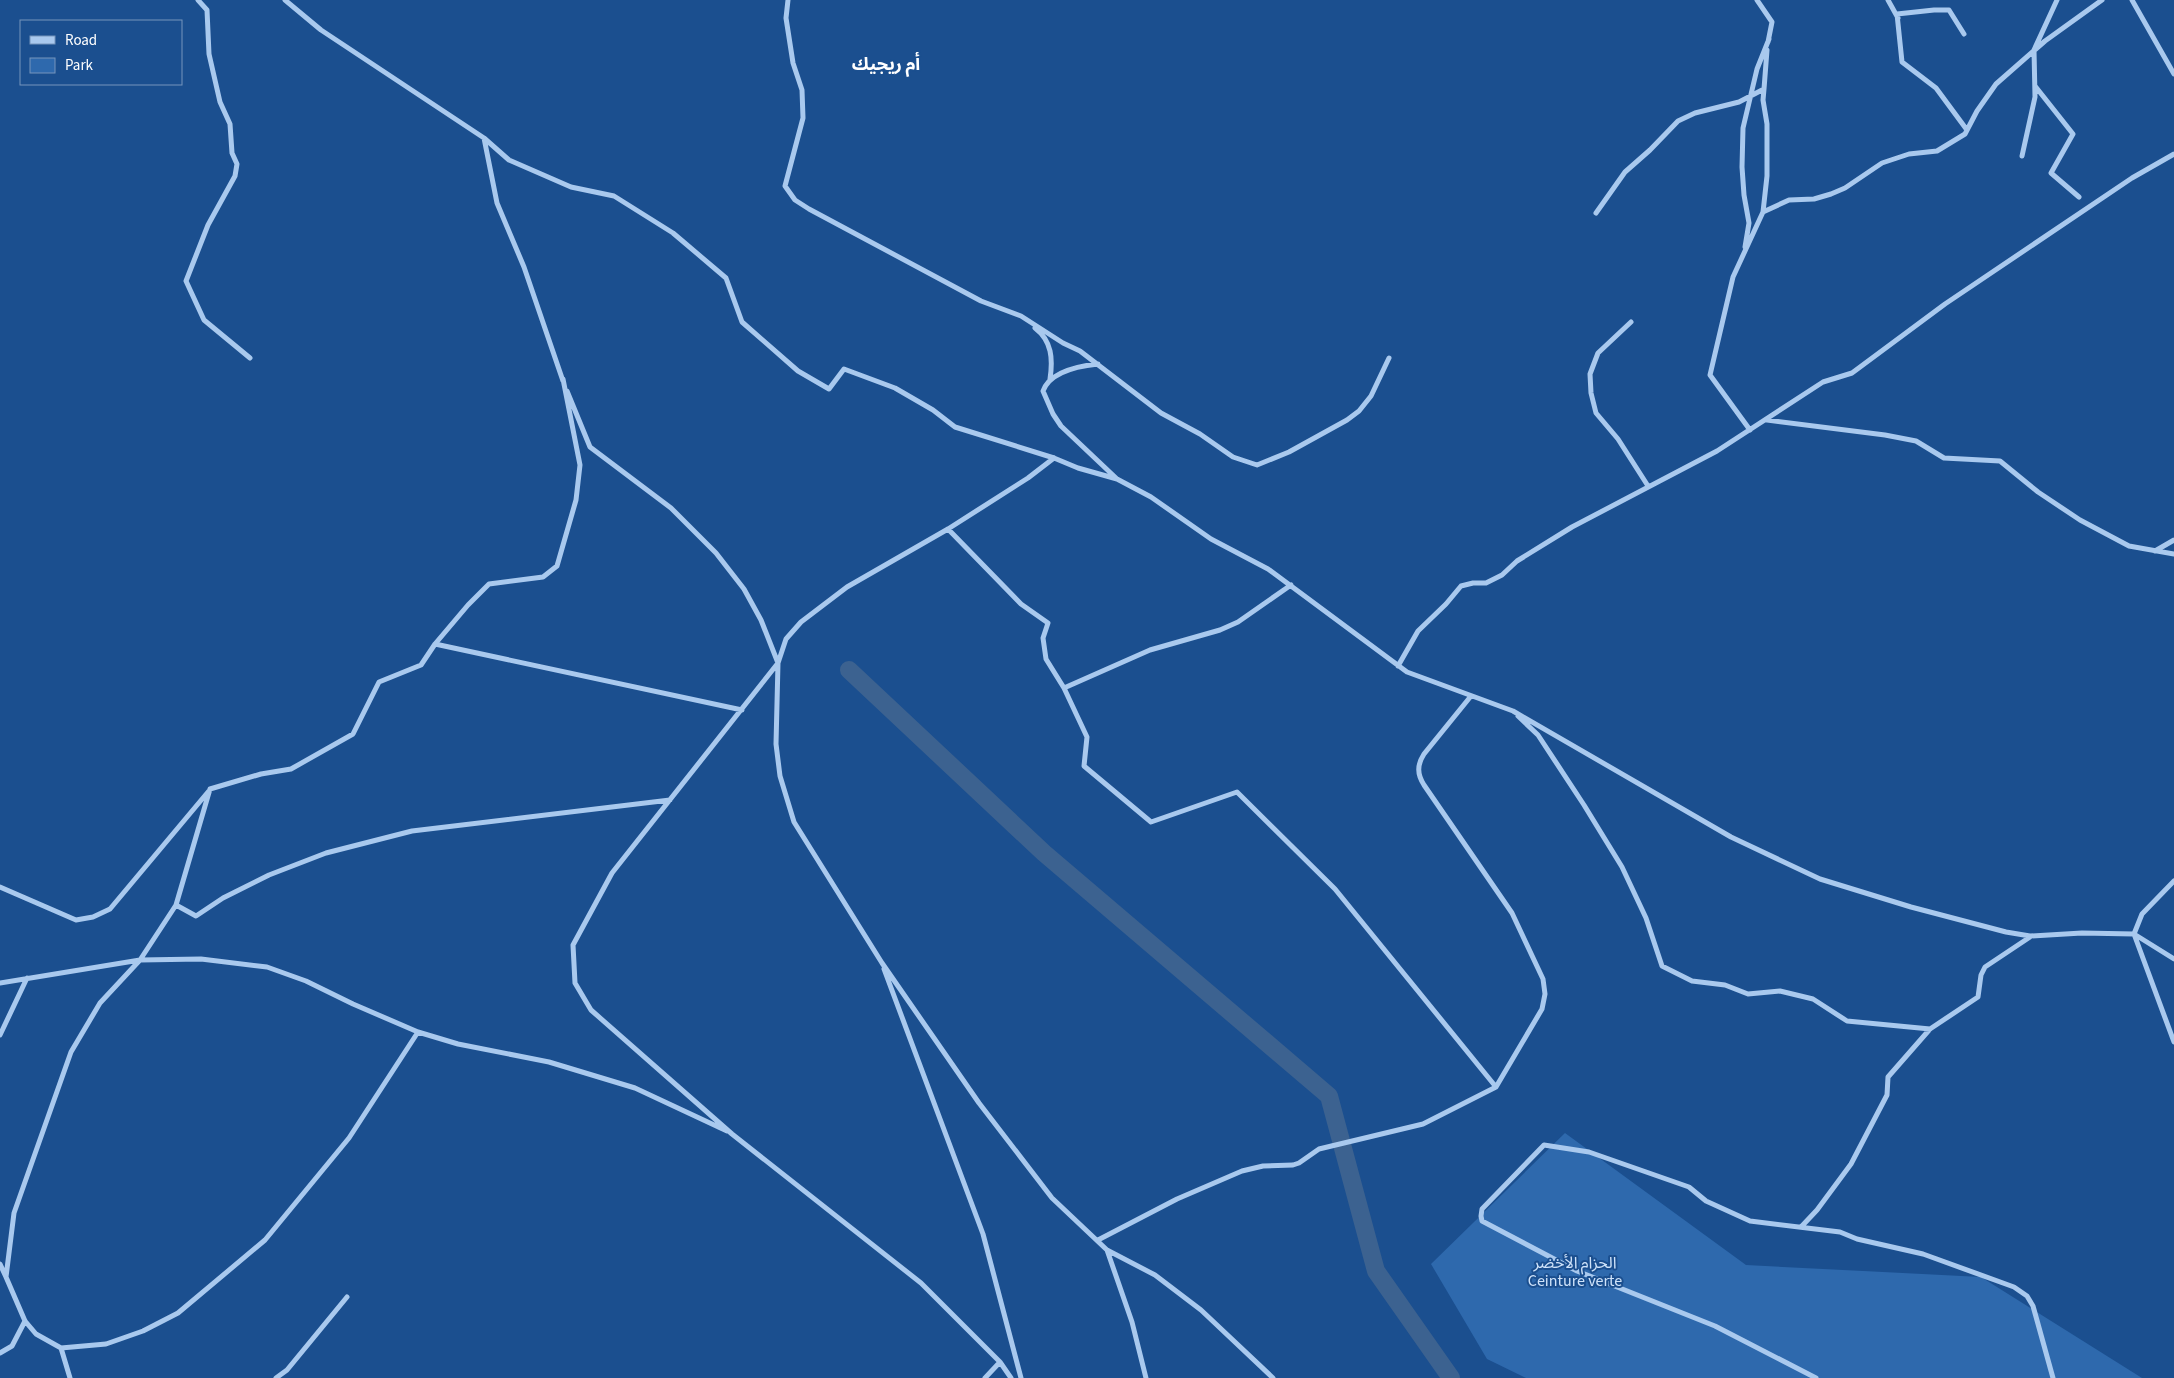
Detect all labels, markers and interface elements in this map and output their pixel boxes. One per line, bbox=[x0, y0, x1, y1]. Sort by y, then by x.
legend bbox=[20, 20, 182, 85]
text: Road bbox=[65, 30, 97, 51]
district label: أم ريجيك bbox=[852, 51, 920, 77]
text: Park bbox=[65, 55, 94, 76]
park label: الحزام الأخضر Ceinture verte bbox=[1528, 1252, 1622, 1292]

